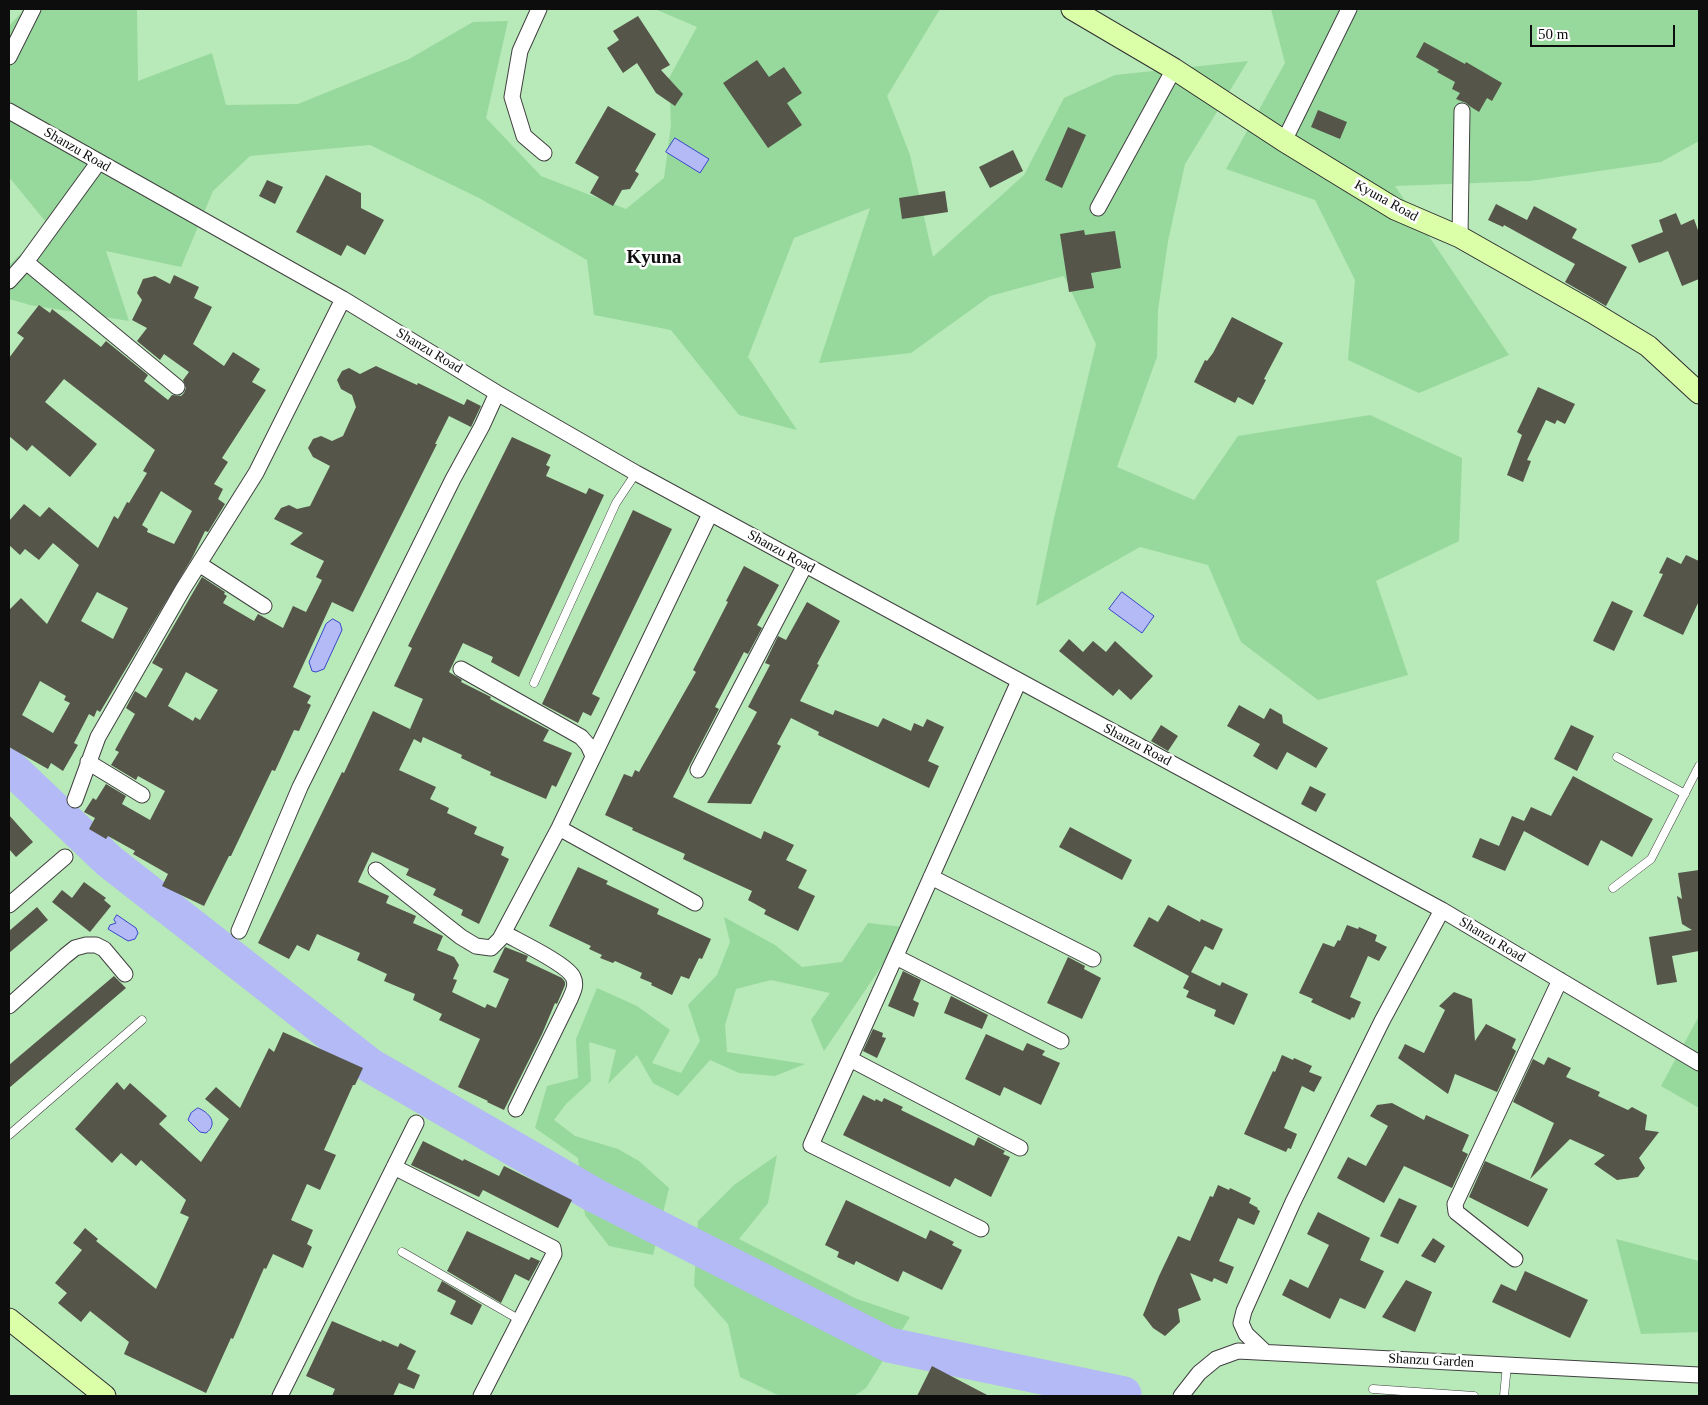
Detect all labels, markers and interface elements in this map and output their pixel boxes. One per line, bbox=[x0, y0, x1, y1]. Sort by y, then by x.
scale bar bbox=[1533, 15, 1678, 47]
text: 50 m bbox=[1538, 26, 1568, 42]
street label: Shanzu Road bbox=[41, 124, 113, 176]
street label: Kyuna Road bbox=[1351, 177, 1421, 225]
district label: Kyuna bbox=[627, 247, 681, 269]
street label: Shanzu Road bbox=[393, 325, 465, 377]
street label: Shanzu Road bbox=[744, 527, 818, 577]
street label: Shanzu Road bbox=[1100, 720, 1174, 770]
street label: Shanzu Road bbox=[1456, 914, 1528, 966]
street label: Shanzu Garden bbox=[1388, 1350, 1474, 1372]

